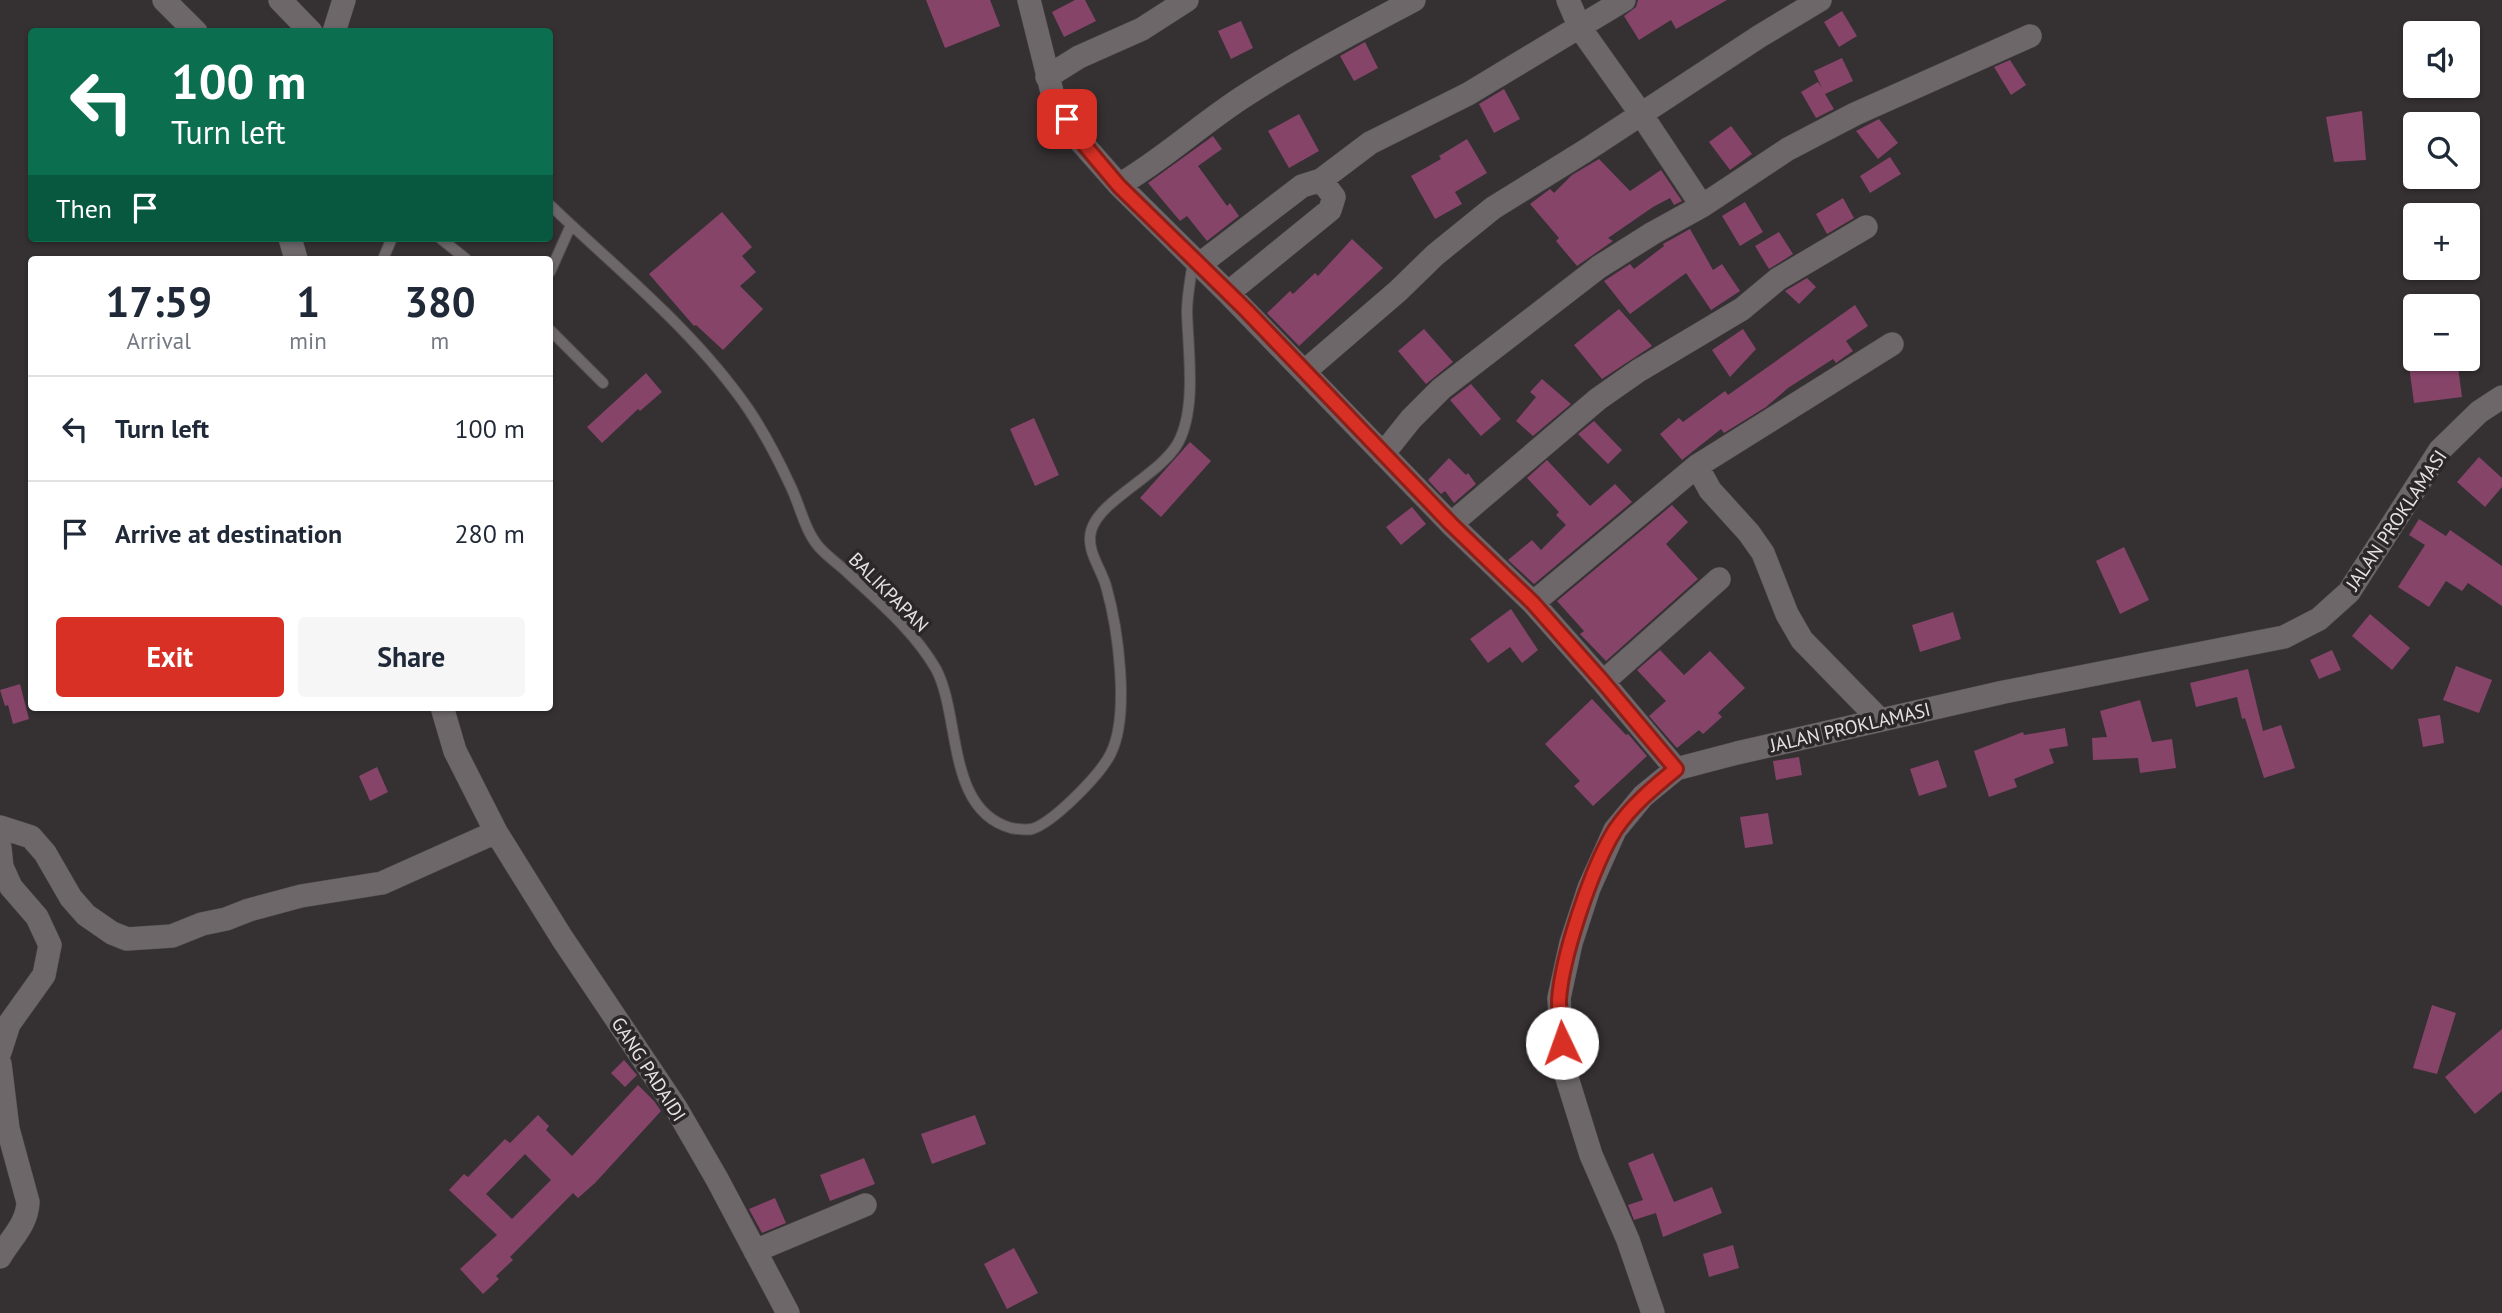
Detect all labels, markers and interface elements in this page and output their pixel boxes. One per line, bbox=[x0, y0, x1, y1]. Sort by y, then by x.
map controls bbox=[2403, 21, 2480, 371]
button: sound bbox=[2403, 21, 2480, 98]
text: 100 m bbox=[171, 49, 306, 113]
icon: left bbox=[56, 56, 147, 147]
pin bbox=[1037, 89, 1097, 149]
icon: arrive bbox=[1048, 100, 1086, 138]
text: Turn left bbox=[171, 111, 286, 153]
button: search bbox=[2403, 112, 2480, 189]
icon: arrive bbox=[126, 189, 164, 227]
text: Then bbox=[56, 192, 112, 225]
button: + bbox=[2403, 203, 2480, 280]
text: 17:59 bbox=[105, 274, 212, 329]
text: 1 bbox=[296, 274, 320, 329]
text: 380 bbox=[404, 274, 476, 329]
button: − bbox=[2403, 294, 2480, 371]
text: Arrival bbox=[126, 326, 191, 355]
text: min bbox=[289, 326, 327, 355]
text: m bbox=[431, 326, 449, 355]
icon: left bbox=[56, 410, 94, 448]
text: Turn left bbox=[115, 412, 209, 445]
text: 100 m bbox=[454, 412, 525, 445]
street label: JALAN PROKLAMASI bbox=[2340, 445, 2452, 596]
icon: arrive bbox=[56, 515, 94, 553]
text: Arrive at destination bbox=[115, 517, 342, 550]
text: 280 m bbox=[454, 517, 525, 550]
street label: BALIKPAPAN bbox=[844, 547, 934, 637]
button: Exit bbox=[56, 617, 284, 697]
button: Share bbox=[298, 617, 525, 697]
street label: JALAN PROKLAMASI bbox=[1766, 697, 1933, 757]
position arrow bbox=[1525, 1006, 1599, 1080]
street label: GANG PADAIDI bbox=[606, 1012, 692, 1126]

